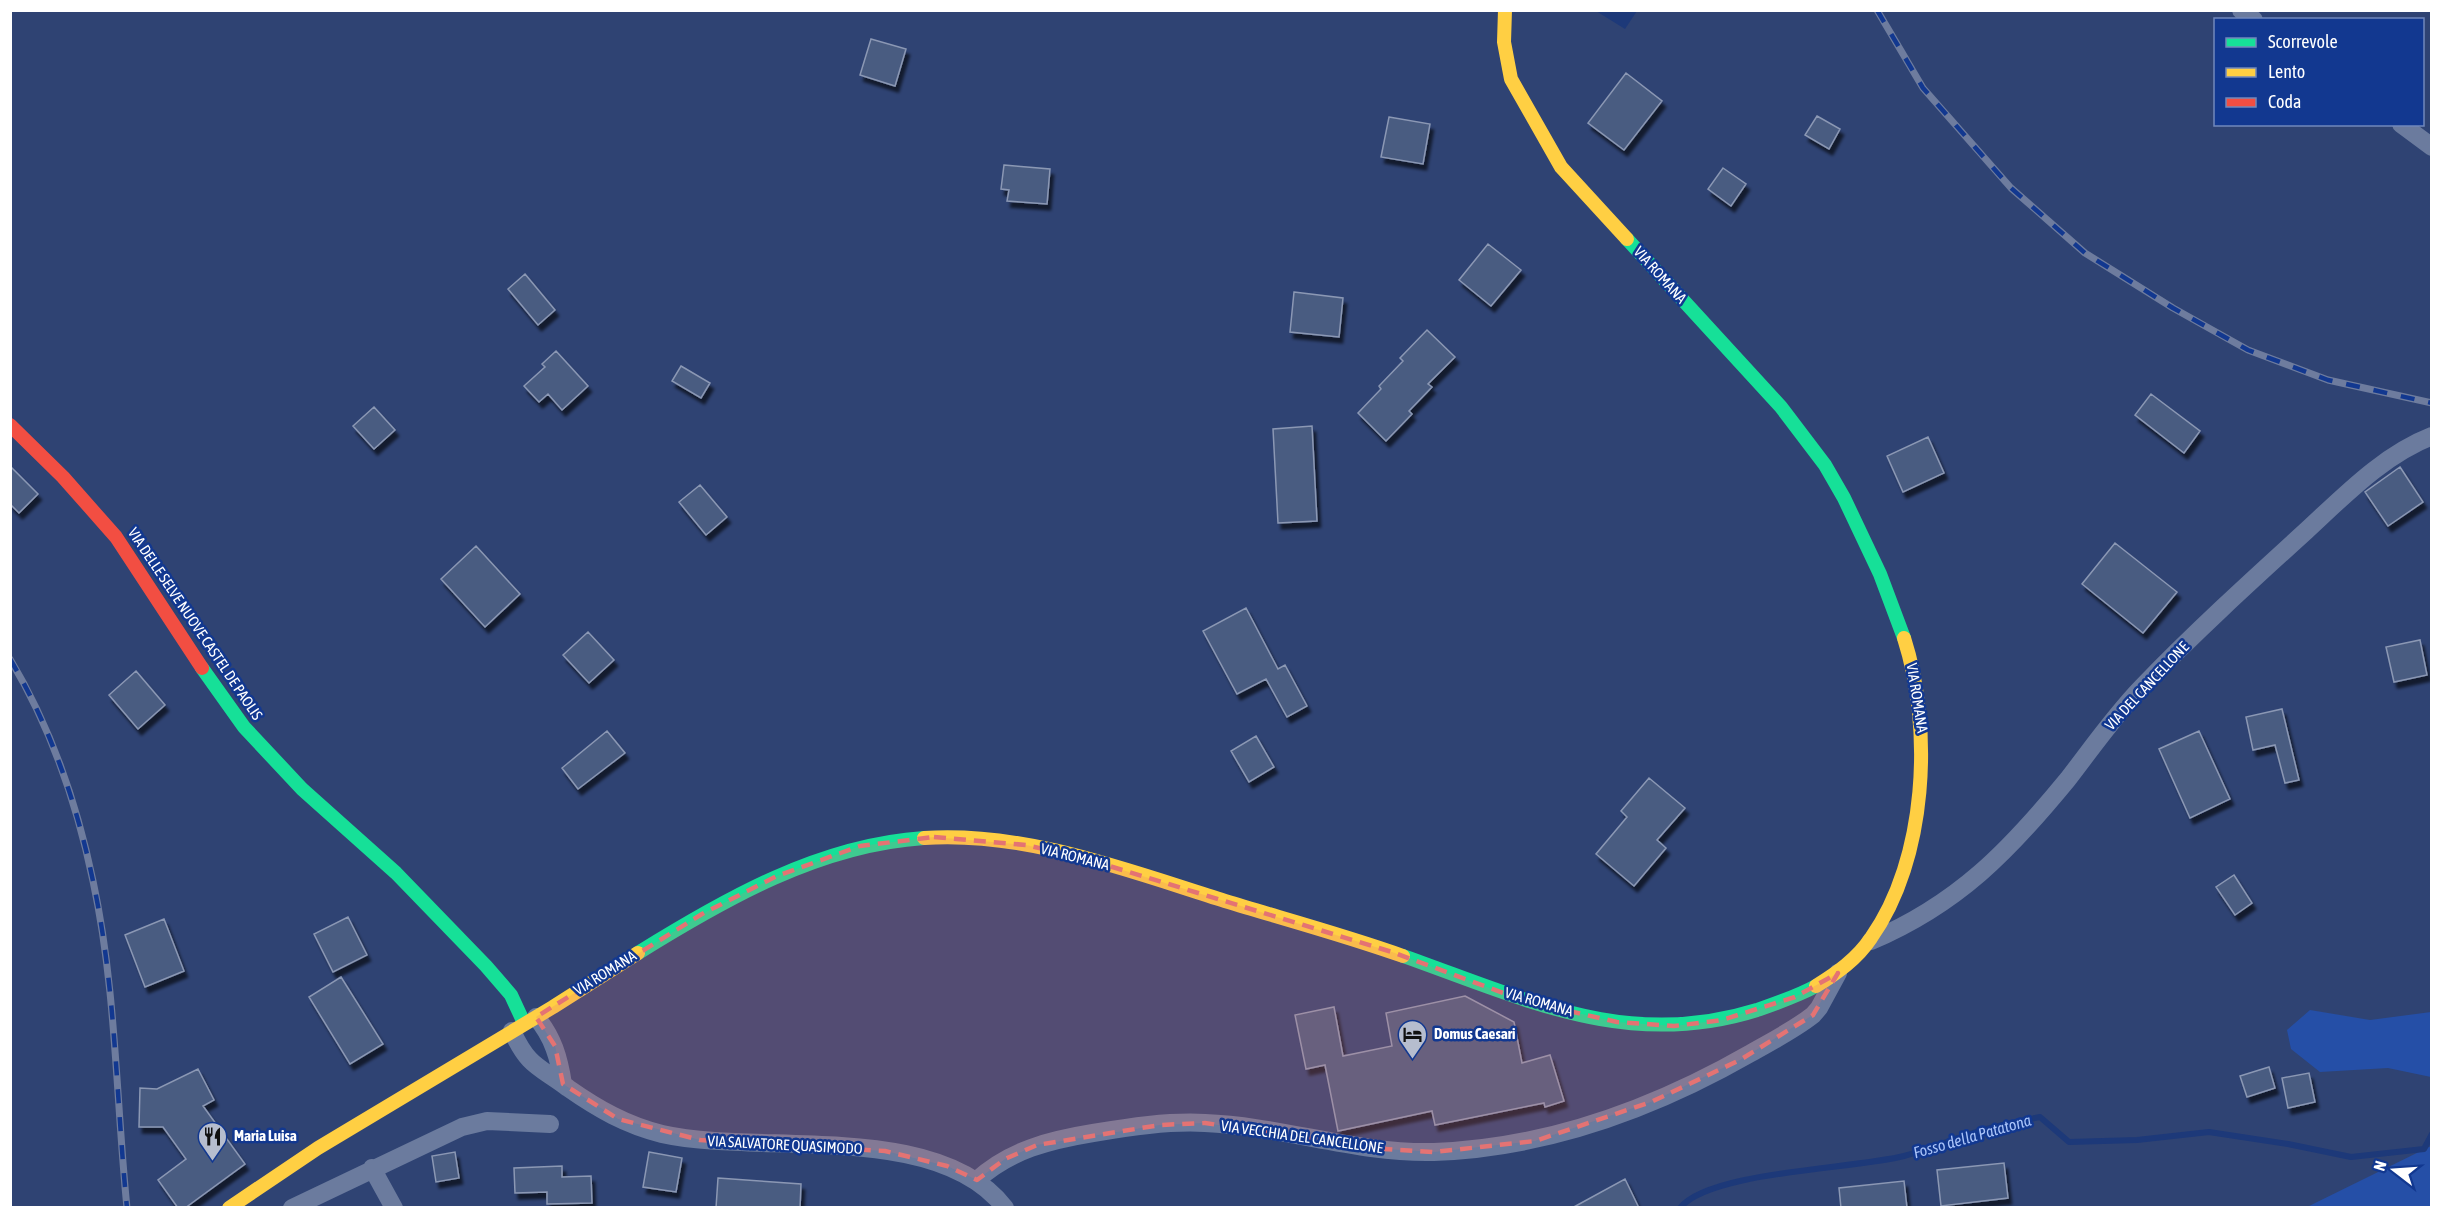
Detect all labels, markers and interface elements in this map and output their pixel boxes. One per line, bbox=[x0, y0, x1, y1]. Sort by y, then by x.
legend bbox=[2214, 18, 2424, 126]
text: Scorrevole bbox=[2268, 31, 2338, 52]
text: Lento bbox=[2268, 61, 2305, 82]
text: Coda bbox=[2268, 91, 2301, 112]
street label: VIA ROMANA bbox=[1631, 243, 1691, 307]
street label: VIA DELLE SELVE NUOVE CASTEL DE PAOLIS bbox=[125, 525, 266, 723]
street label: VIA DEL CANCELLONE bbox=[2101, 638, 2192, 733]
street label: VIA ROMANA bbox=[1904, 662, 1931, 735]
street label: VIA ROMANA bbox=[1039, 840, 1112, 873]
street label: VIA ROMANA bbox=[570, 946, 640, 998]
street label: VIA ROMANA bbox=[1503, 984, 1576, 1020]
hotel icon: Domus Caesari bbox=[1397, 1018, 1429, 1060]
place label: Domus Caesari bbox=[1434, 1025, 1516, 1042]
water label: Fosso della Patatona bbox=[1911, 1110, 2033, 1161]
street label: VIA VECCHIA DEL CANCELLONE bbox=[1220, 1117, 1385, 1156]
restaurant icon: Maria Luisa bbox=[197, 1120, 229, 1162]
place label: Maria Luisa bbox=[234, 1127, 297, 1144]
street label: VIA SALVATORE QUASIMODO bbox=[707, 1132, 863, 1157]
north arrow bbox=[2364, 1140, 2424, 1200]
text: N bbox=[2370, 1158, 2390, 1173]

